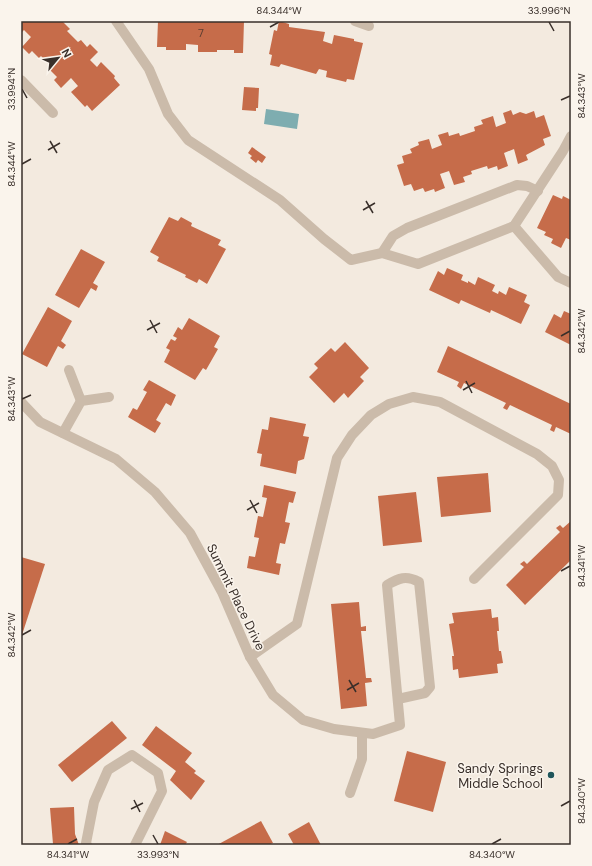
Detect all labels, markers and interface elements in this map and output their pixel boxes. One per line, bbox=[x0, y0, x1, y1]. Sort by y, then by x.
text: 84.344°W bbox=[256, 4, 302, 17]
text: 33.996°N bbox=[528, 4, 570, 17]
house number: 7 bbox=[198, 26, 204, 40]
north arrow bbox=[38, 38, 78, 78]
text: N bbox=[59, 46, 75, 60]
text: 33.994°N bbox=[5, 68, 18, 110]
text: 84.343°W bbox=[575, 73, 588, 119]
text: 84.344°W bbox=[5, 141, 18, 187]
text: 84.342°W bbox=[575, 308, 588, 353]
text: 84.343°W bbox=[5, 376, 18, 422]
street label: Summit Place Drive bbox=[203, 541, 269, 653]
text: 84.341°W bbox=[575, 545, 588, 587]
text: 84.342°W bbox=[5, 612, 18, 657]
place label: Sandy Springs Middle School bbox=[457, 760, 543, 792]
marker: Sandy Springs Middle School bbox=[546, 770, 556, 780]
text: 84.340°W bbox=[575, 778, 588, 824]
text: 84.341°W bbox=[47, 848, 89, 861]
text: 33.993°N bbox=[137, 848, 179, 861]
text: 84.340°W bbox=[469, 848, 515, 861]

